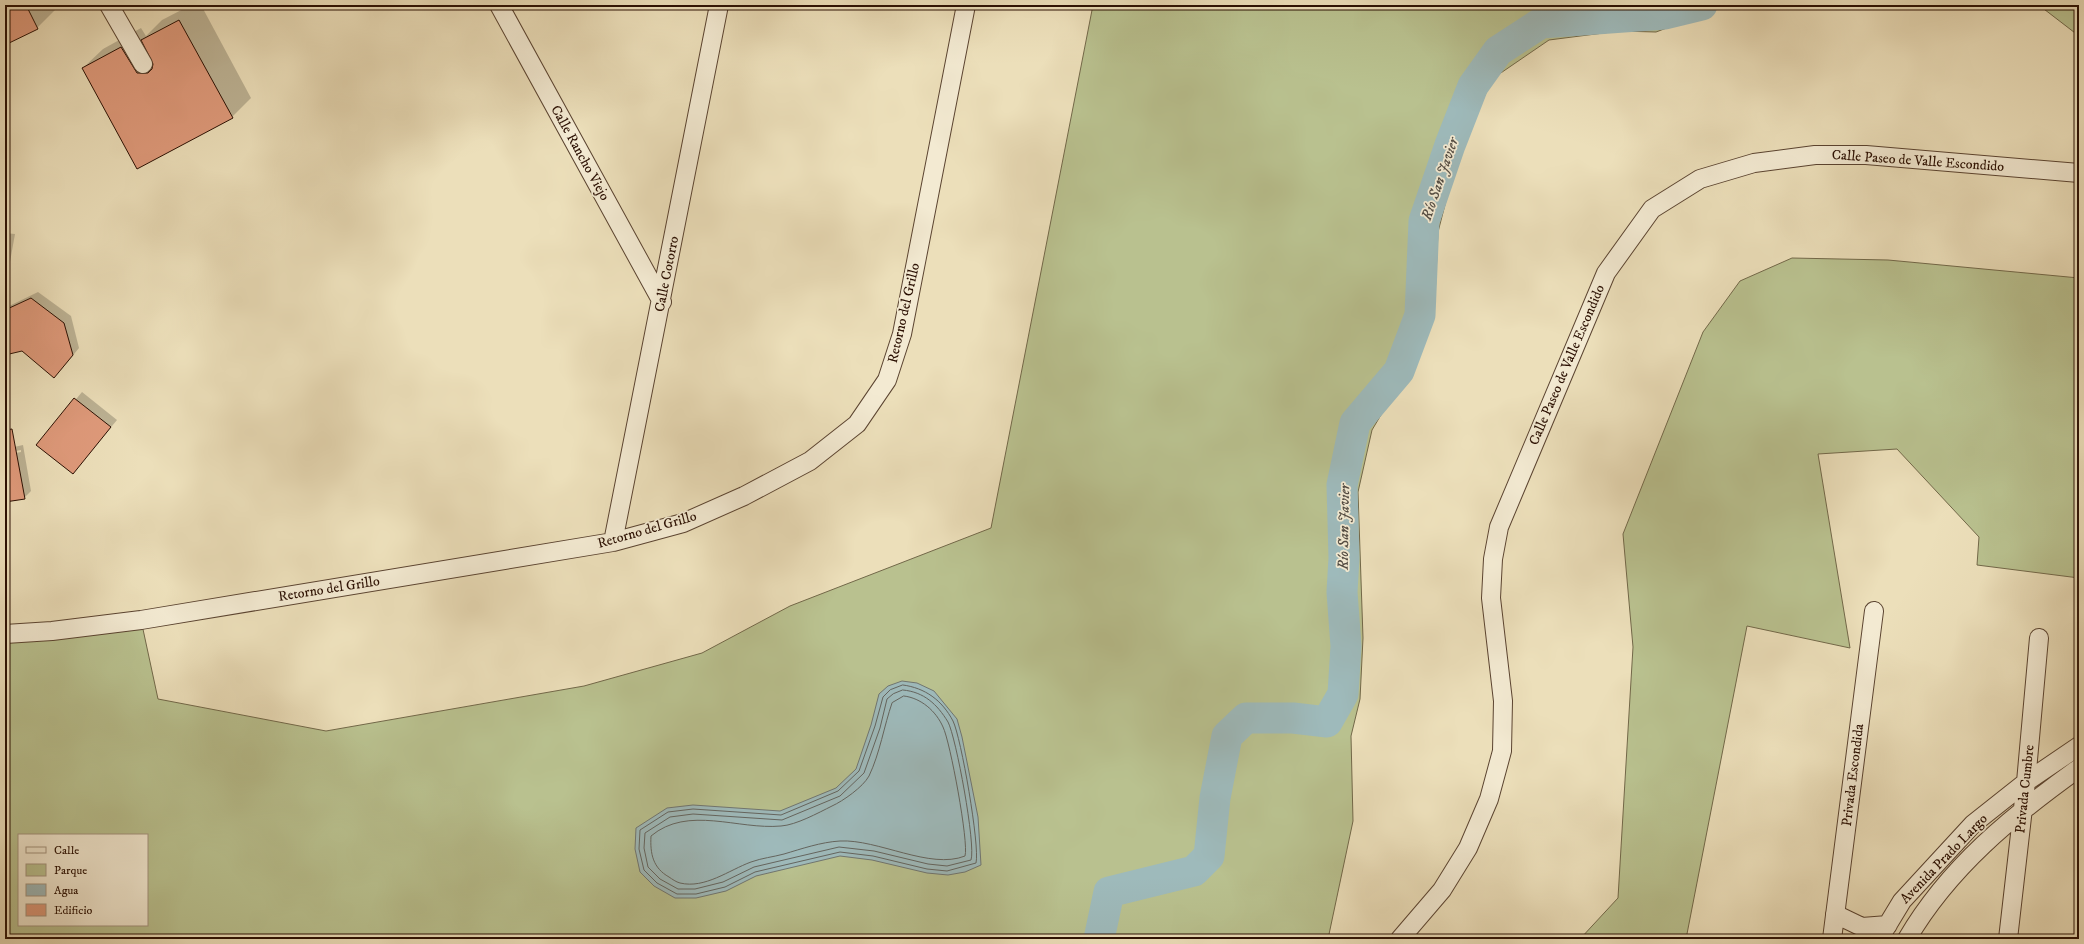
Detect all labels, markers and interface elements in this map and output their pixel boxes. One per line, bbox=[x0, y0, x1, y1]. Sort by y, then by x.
street label: Calle Rancho Viejo bbox=[546, 102, 614, 204]
water label: Río San Javier bbox=[1417, 134, 1464, 224]
street label: Calle Paseo de Valle Escondido bbox=[1831, 146, 2005, 176]
street label: Calle Cotorro bbox=[651, 234, 683, 314]
street label: Retorno del Grillo bbox=[884, 261, 924, 365]
street label: Calle Paseo de Valle Escondido bbox=[1525, 282, 1609, 448]
water label: Río San Javier bbox=[1334, 482, 1354, 571]
street label: Retorno del Grillo bbox=[595, 507, 699, 553]
street label: Retorno del Grillo bbox=[277, 572, 381, 606]
street label: Privada Escondida bbox=[1838, 723, 1868, 827]
street label: Privada Cumbre bbox=[2011, 744, 2039, 834]
street label: Avenida Prado Largo bbox=[1896, 810, 1992, 908]
legend bbox=[18, 834, 148, 926]
text: Calle bbox=[54, 843, 79, 858]
text: Parque bbox=[54, 863, 87, 878]
text: Agua bbox=[54, 883, 79, 898]
text: Edificio bbox=[54, 903, 93, 918]

